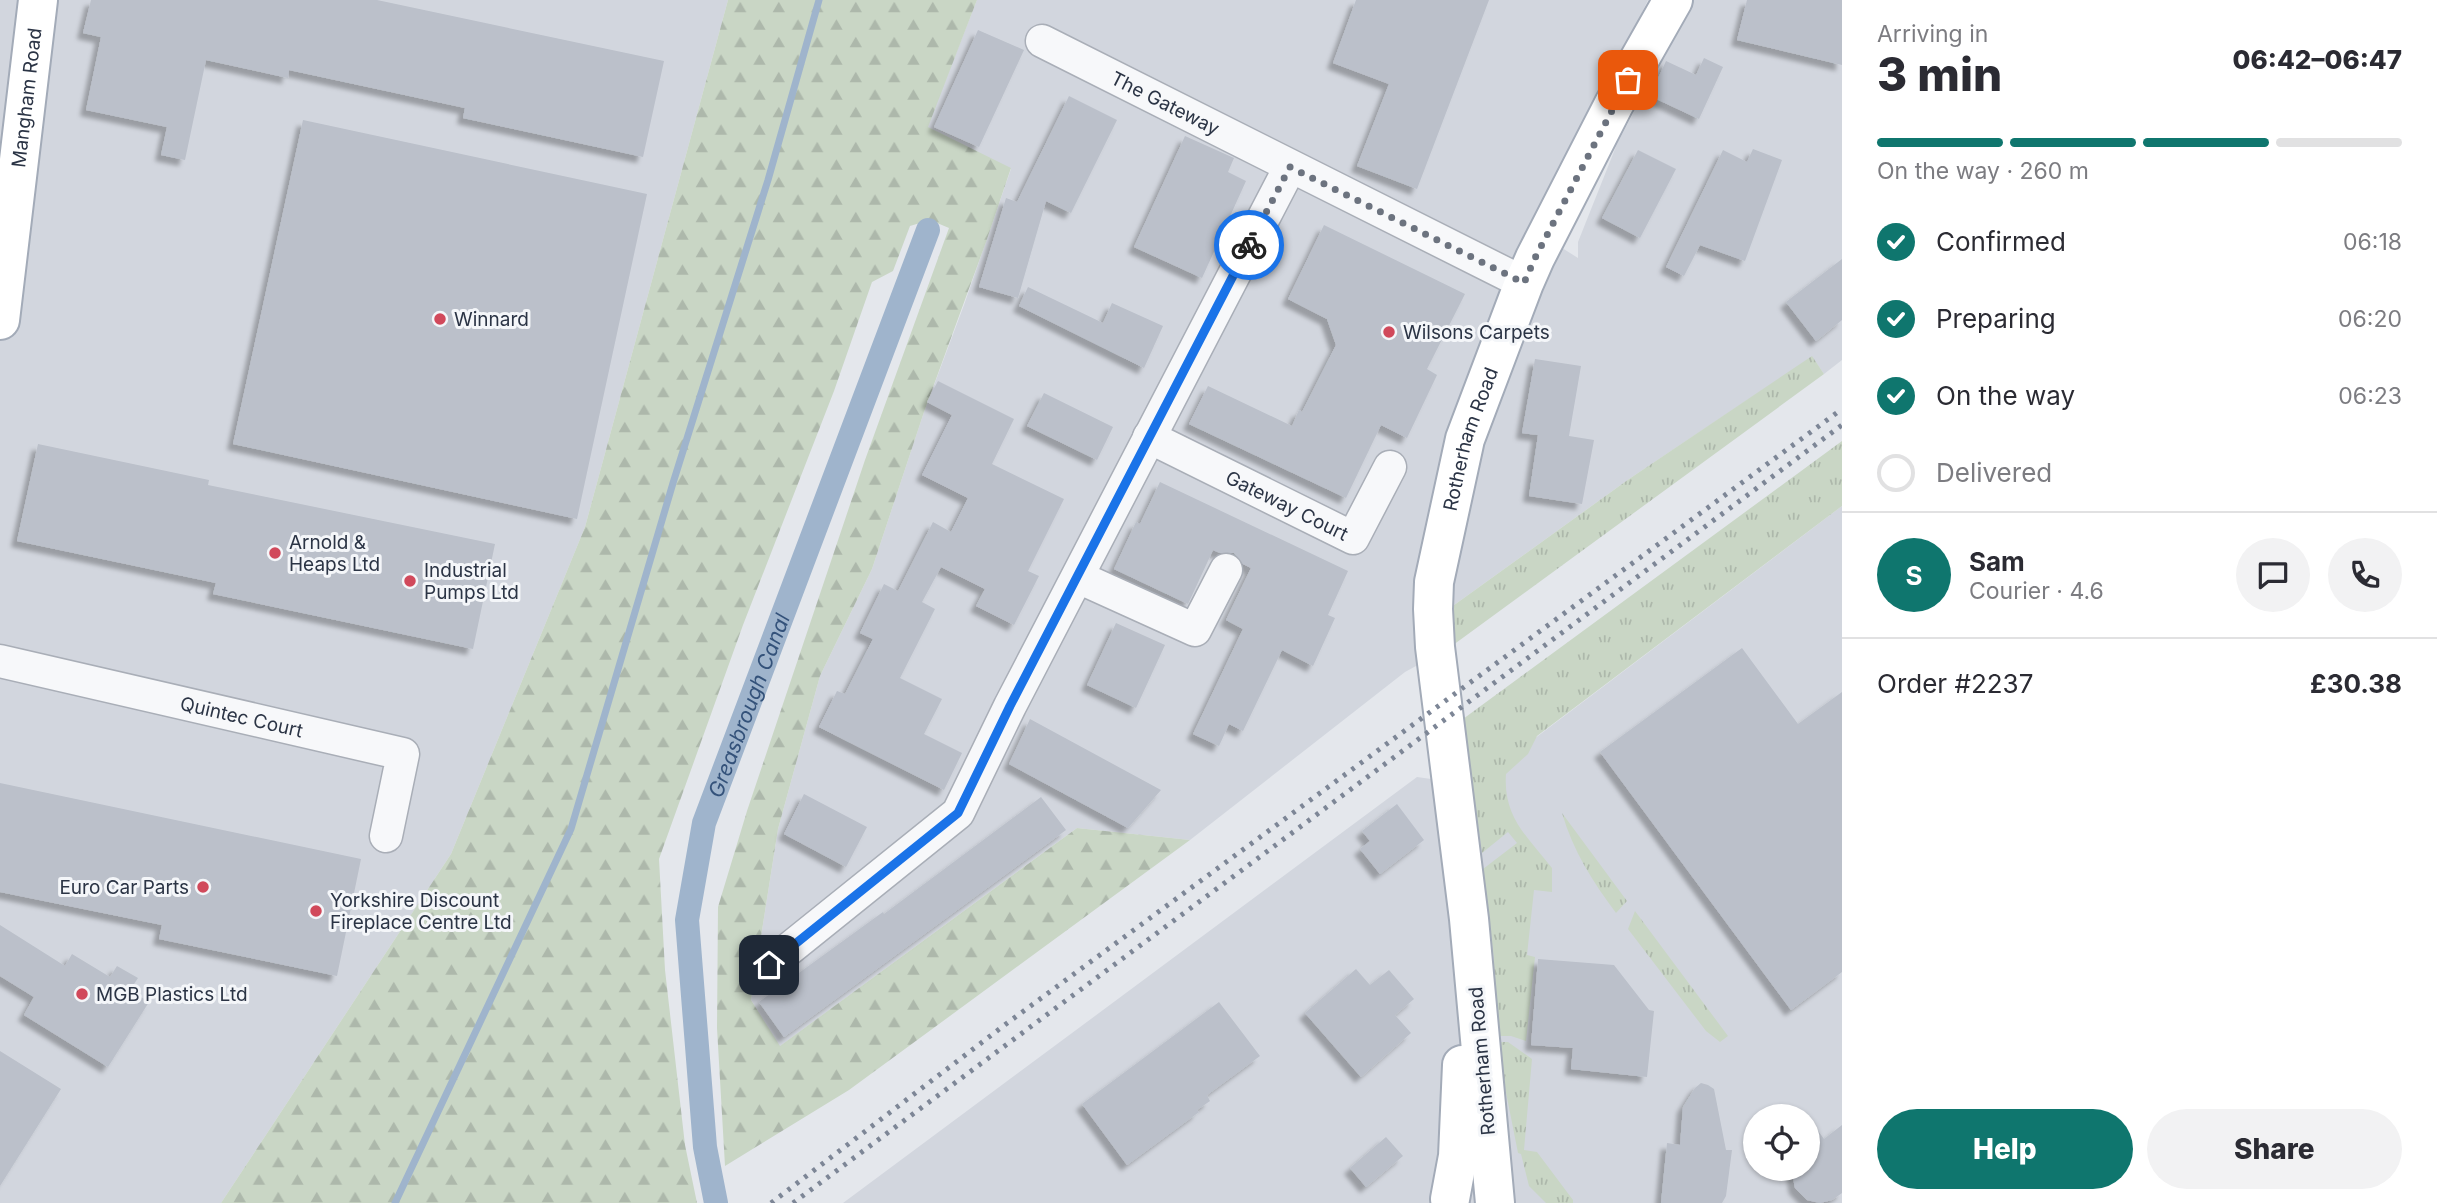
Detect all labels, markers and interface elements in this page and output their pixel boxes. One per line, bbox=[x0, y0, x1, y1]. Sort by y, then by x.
text: Arriving in bbox=[1877, 20, 1988, 48]
street label: Mangham Road bbox=[7, 26, 46, 169]
text: 06:42–06:47 bbox=[2233, 44, 2402, 75]
text: 3 min bbox=[1877, 46, 2002, 102]
pin bbox=[1598, 50, 1658, 110]
icon: bag bbox=[1609, 61, 1647, 99]
street label: The Gateway bbox=[1107, 66, 1224, 140]
text: On the way · 260 m bbox=[1877, 157, 2089, 185]
courier bbox=[1214, 210, 1284, 280]
icon: check bbox=[1877, 223, 1915, 261]
icon: bike bbox=[1230, 226, 1268, 264]
text: Confirmed bbox=[1936, 226, 2066, 257]
text: 06:18 bbox=[2343, 228, 2402, 256]
icon: check bbox=[1877, 300, 1915, 338]
text: Preparing bbox=[1936, 303, 2056, 334]
text: 06:20 bbox=[2338, 305, 2402, 333]
place label: Winnard bbox=[454, 308, 529, 331]
marker: Winnard bbox=[432, 311, 448, 327]
place label: Wilsons Carpets bbox=[1403, 321, 1550, 344]
marker: Wilsons Carpets bbox=[1381, 324, 1397, 340]
street label: Rotherham Road bbox=[1438, 364, 1503, 513]
icon: check bbox=[1877, 377, 1915, 415]
text: On the way bbox=[1936, 380, 2075, 411]
text: 06:23 bbox=[2338, 382, 2402, 410]
text: Delivered bbox=[1936, 457, 2052, 488]
street label: Gateway Court bbox=[1222, 465, 1352, 545]
place label: Arnold & Heaps Ltd bbox=[289, 531, 380, 576]
button: chat bbox=[2236, 538, 2310, 612]
button: phone bbox=[2328, 538, 2402, 612]
marker: Arnold & Heaps Ltd bbox=[267, 545, 283, 561]
text: Sam bbox=[1969, 546, 2025, 577]
place label: Industrial Pumps Ltd bbox=[424, 559, 519, 604]
text: S bbox=[1905, 560, 1923, 591]
marker: Industrial Pumps Ltd bbox=[402, 573, 418, 589]
text: Courier · 4.6 bbox=[1969, 577, 2104, 605]
water label: Greasbrough Canal bbox=[702, 609, 795, 801]
text: Order #2237 bbox=[1877, 668, 2033, 699]
text: £30.38 bbox=[2310, 668, 2402, 699]
street label: Quintec Court bbox=[178, 691, 305, 742]
place label: Euro Car Parts bbox=[59, 876, 189, 899]
marker: Euro Car Parts bbox=[195, 879, 211, 895]
place label: Yorkshire Discount Fireplace Centre Ltd bbox=[330, 889, 512, 934]
marker: Yorkshire Discount Fireplace Centre Ltd bbox=[308, 903, 324, 919]
pin bbox=[739, 935, 799, 995]
icon: home bbox=[750, 946, 788, 984]
place label: MGB Plastics Ltd bbox=[96, 983, 248, 1006]
marker: MGB Plastics Ltd bbox=[74, 986, 90, 1002]
street label: Rotherham Road bbox=[1464, 986, 1500, 1136]
map controls bbox=[1743, 1104, 1820, 1181]
button: locate bbox=[1743, 1104, 1820, 1181]
button: Help bbox=[1877, 1109, 2133, 1189]
button: Share bbox=[2147, 1109, 2402, 1189]

